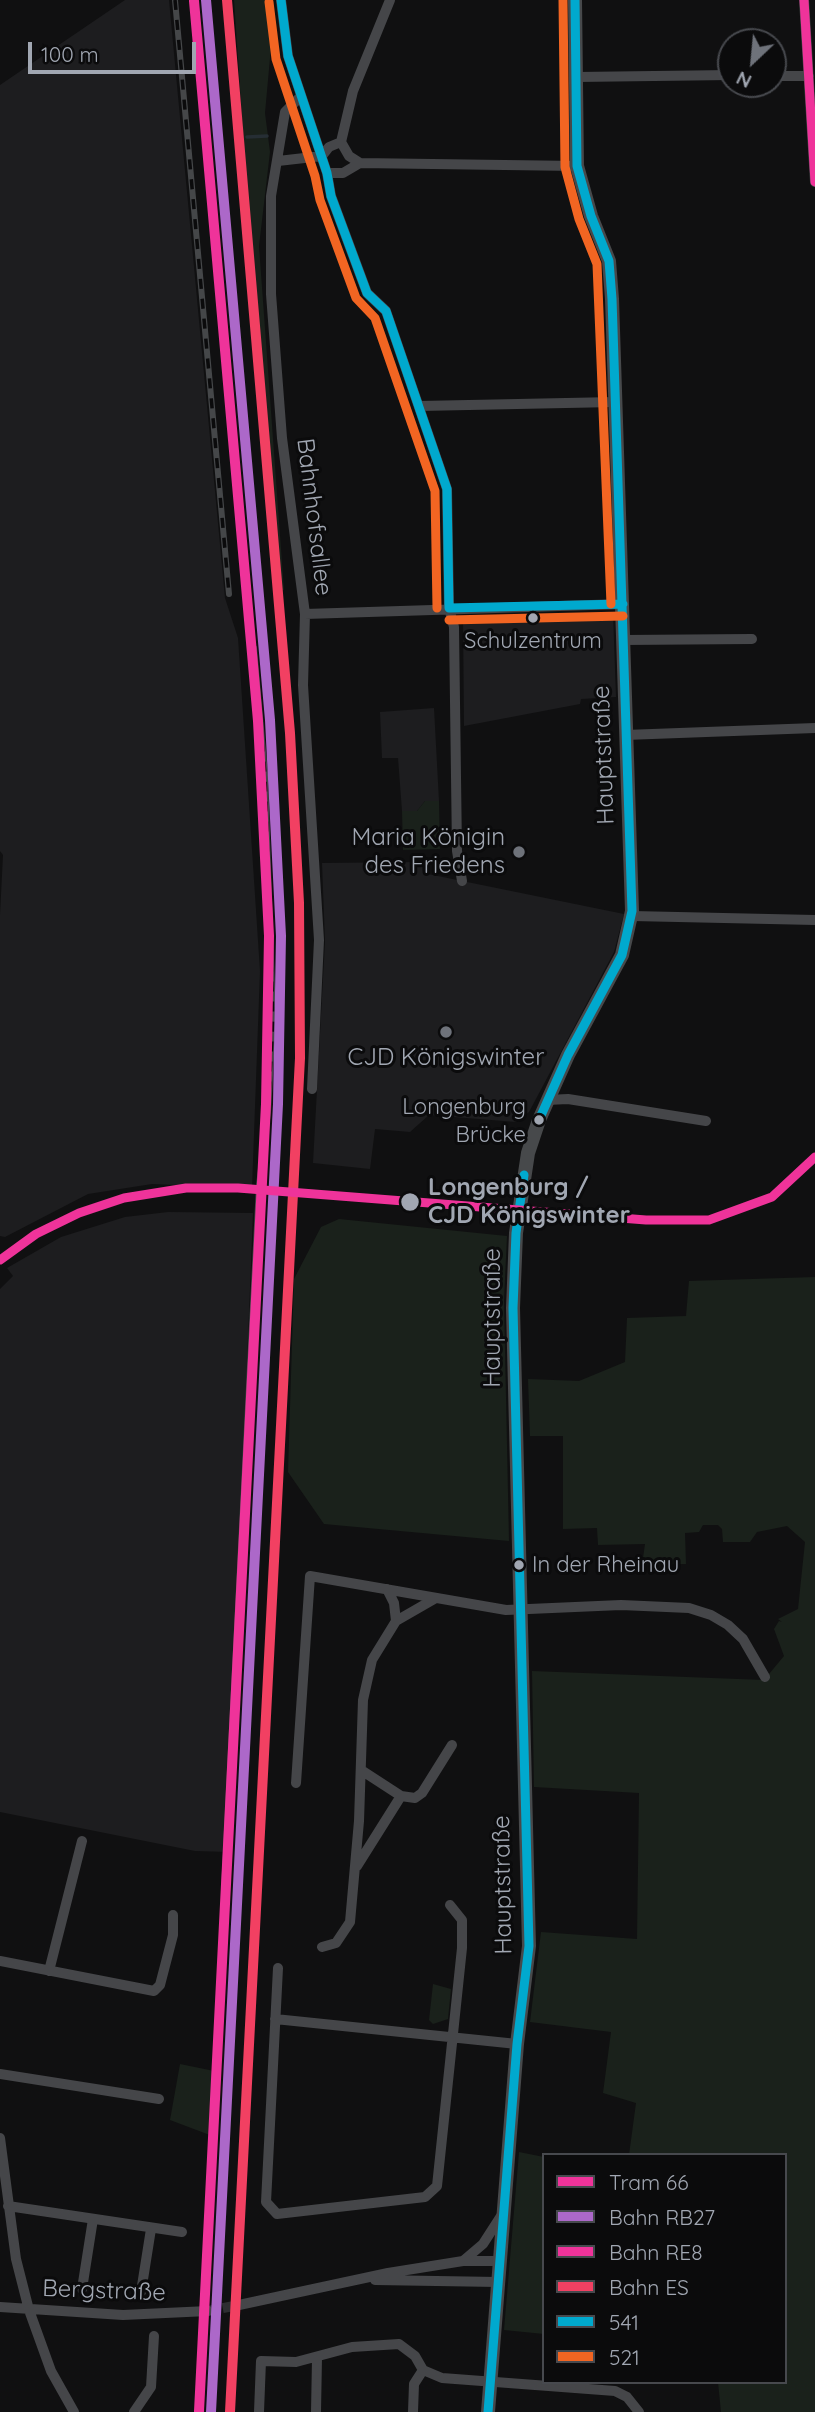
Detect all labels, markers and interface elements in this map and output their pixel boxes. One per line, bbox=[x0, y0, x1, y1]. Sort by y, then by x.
scale bar bbox=[32, 28, 200, 72]
north arrow bbox=[717, 28, 787, 98]
text: 100 m bbox=[41, 41, 99, 67]
text: N bbox=[732, 66, 755, 94]
street label: Bahnhofsallee bbox=[290, 437, 338, 597]
marker: Schulzentrum bbox=[526, 611, 540, 625]
place label: Schulzentrum bbox=[464, 628, 602, 654]
street label: Hauptstraße bbox=[587, 685, 621, 825]
place label: Maria Königin des Friedens bbox=[351, 824, 505, 880]
marker: Maria Königin des Friedens bbox=[511, 844, 527, 860]
marker: CJD Königswinter bbox=[438, 1024, 454, 1040]
place label: CJD Königswinter bbox=[348, 1044, 544, 1072]
place label: Longenburg Brücke bbox=[402, 1094, 526, 1146]
marker: Longenburg Brücke bbox=[532, 1113, 546, 1127]
place label: Longenburg / CJD Königswinter bbox=[428, 1174, 630, 1230]
marker: Longenburg / CJD Königswinter bbox=[399, 1191, 421, 1213]
street label: Hauptstraße bbox=[479, 1248, 507, 1388]
place label: In der Rheinau bbox=[532, 1552, 679, 1578]
marker: In der Rheinau bbox=[512, 1558, 526, 1572]
street label: Hauptstraße bbox=[487, 1815, 519, 1955]
legend bbox=[542, 2153, 787, 2384]
text: Tram 66 bbox=[609, 2169, 688, 2195]
text: Bahn RB27 bbox=[609, 2204, 715, 2230]
text: Bahn RE8 bbox=[609, 2239, 703, 2265]
street label: Bergstraße bbox=[42, 2274, 166, 2308]
text: Bahn ES bbox=[609, 2274, 689, 2300]
text: 541 bbox=[609, 2309, 639, 2335]
text: 521 bbox=[609, 2344, 640, 2370]

